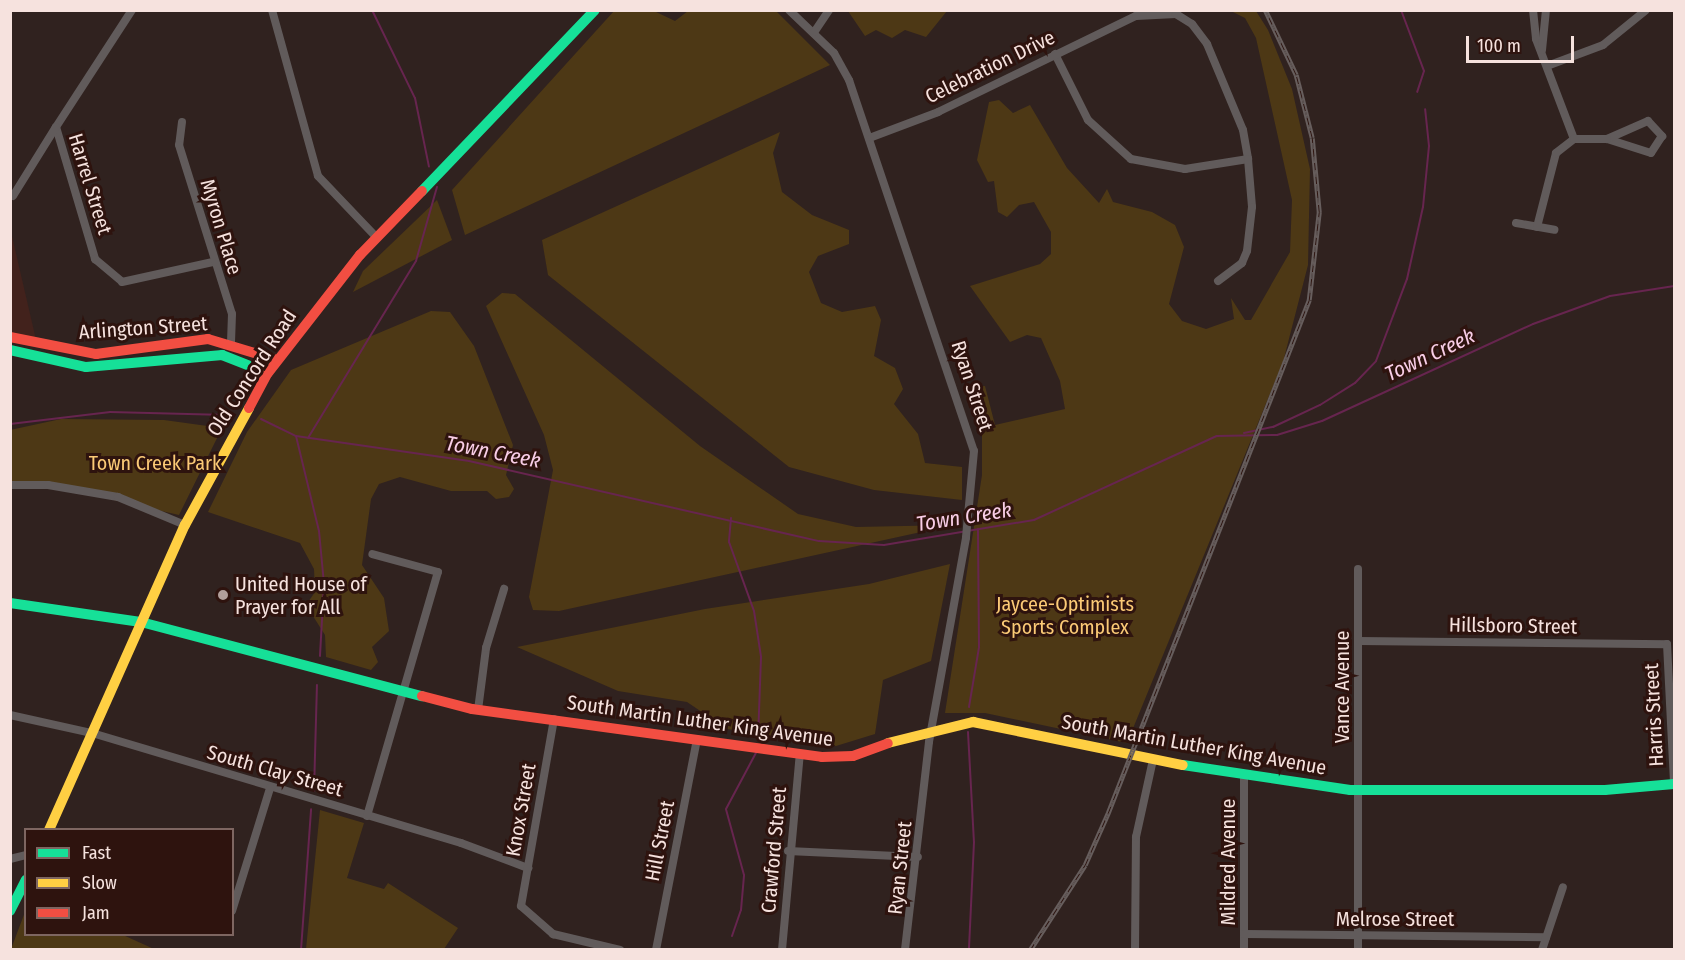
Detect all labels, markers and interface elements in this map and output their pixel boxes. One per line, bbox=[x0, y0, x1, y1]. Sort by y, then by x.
scale bar bbox=[1469, 24, 1577, 62]
street label: Celebration Drive bbox=[921, 25, 1059, 109]
text: 100 m bbox=[1477, 35, 1521, 57]
street label: Harrel Street bbox=[63, 131, 117, 237]
street label: Myron Place bbox=[195, 176, 247, 278]
street label: Old Concord Road bbox=[202, 305, 302, 441]
street label: Arlington Street bbox=[78, 312, 208, 344]
water label: Town Creek bbox=[1381, 323, 1479, 387]
street label: Ryan Street bbox=[946, 338, 998, 434]
water label: Town Creek bbox=[443, 430, 543, 474]
park label: Town Creek Park bbox=[89, 451, 221, 475]
water label: Town Creek bbox=[915, 497, 1013, 537]
place label: United House of Prayer for All bbox=[235, 572, 367, 619]
marker: United House of Prayer for All bbox=[216, 588, 230, 602]
park label: Jaycee-Optimists Sports Complex bbox=[996, 593, 1134, 640]
street label: Hillsboro Street bbox=[1449, 613, 1577, 639]
street label: Vance Avenue bbox=[1330, 631, 1354, 743]
street label: Harris Street bbox=[1639, 663, 1669, 767]
street label: South Martin Luther King Avenue bbox=[565, 690, 835, 752]
street label: South Martin Luther King Avenue bbox=[1060, 710, 1328, 780]
street label: South Clay Street bbox=[204, 740, 346, 802]
street label: Knox Street bbox=[501, 762, 541, 858]
street label: Crawford Street bbox=[757, 786, 791, 914]
street label: Hill Street bbox=[640, 799, 680, 883]
street label: Mildred Avenue bbox=[1216, 799, 1240, 925]
street label: Ryan Street bbox=[883, 820, 917, 916]
legend bbox=[24, 828, 234, 936]
text: Fast bbox=[82, 842, 111, 864]
text: Slow bbox=[82, 872, 117, 894]
text: Jam bbox=[82, 902, 110, 924]
street label: Melrose Street bbox=[1336, 907, 1454, 931]

